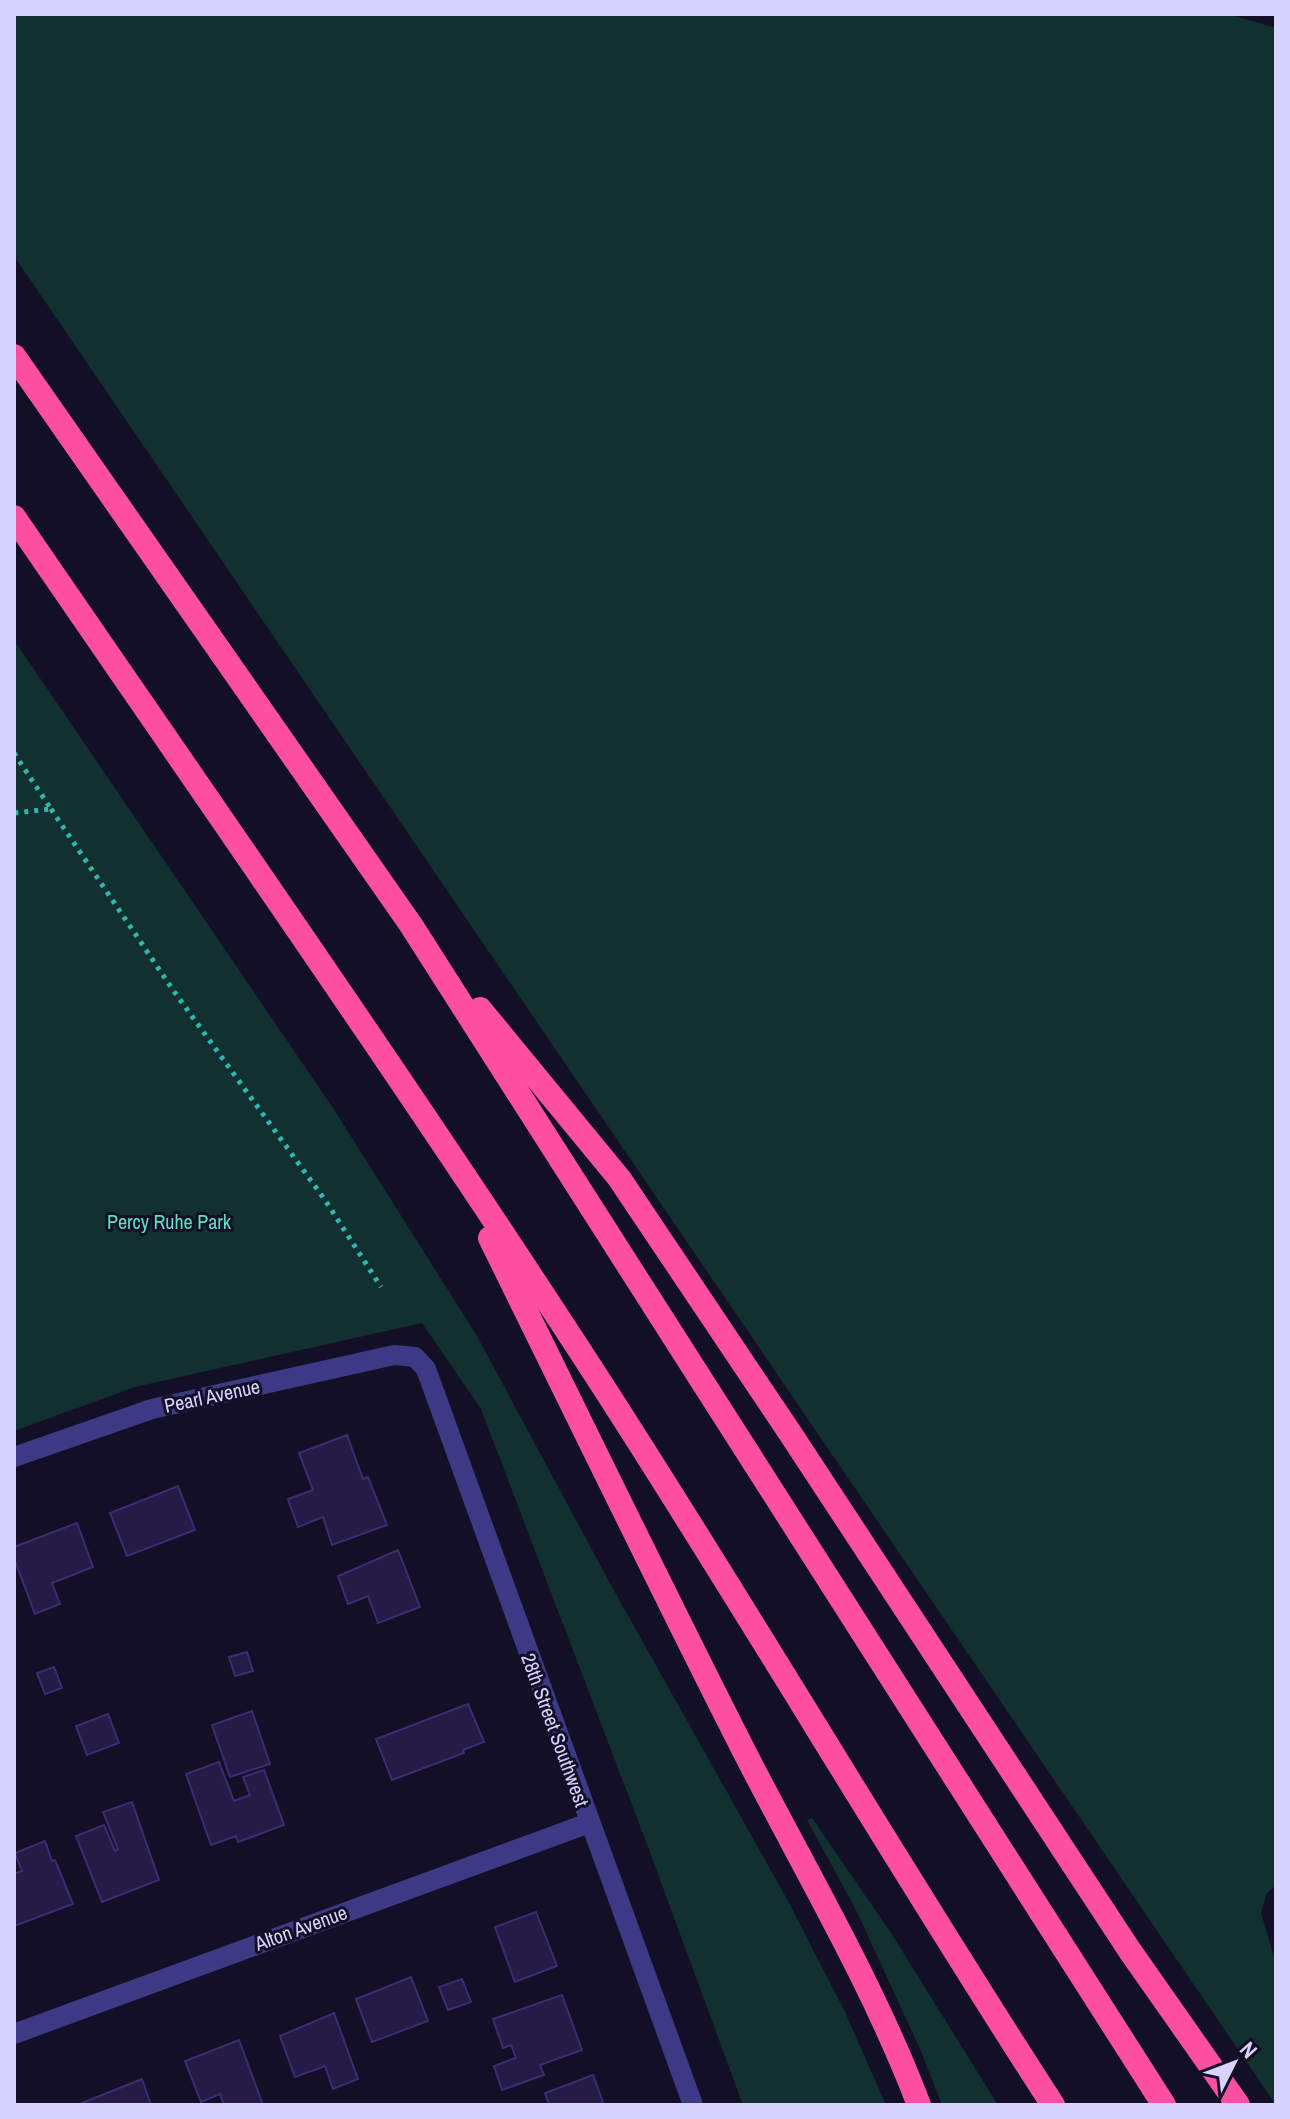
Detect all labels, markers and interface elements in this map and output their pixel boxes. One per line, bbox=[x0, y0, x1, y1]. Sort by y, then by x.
park label: Percy Ruhe Park bbox=[107, 1208, 232, 1235]
street label: Pearl Avenue bbox=[162, 1372, 262, 1419]
street label: 28th Street Southwest bbox=[515, 1649, 596, 1811]
street label: Alton Avenue bbox=[250, 1898, 351, 1957]
north arrow bbox=[1194, 2023, 1274, 2103]
text: N bbox=[1233, 2035, 1264, 2064]

